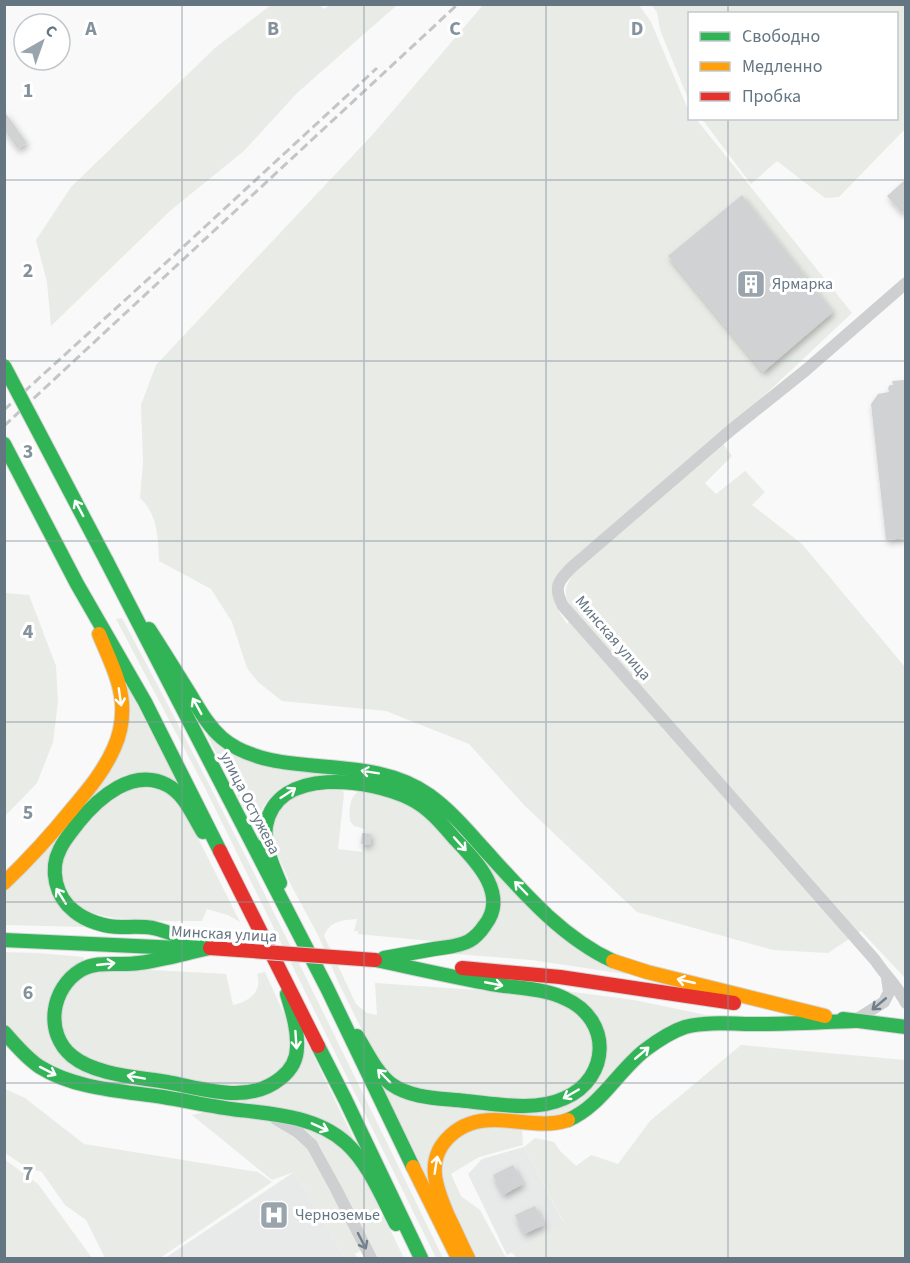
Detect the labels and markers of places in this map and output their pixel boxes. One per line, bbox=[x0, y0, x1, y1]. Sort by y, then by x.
building icon: Ярмарка bbox=[735, 268, 767, 300]
place label: Ярмарка bbox=[772, 273, 833, 295]
hospital icon: Черноземье bbox=[258, 1199, 290, 1231]
place label: Черноземье bbox=[295, 1204, 380, 1226]

